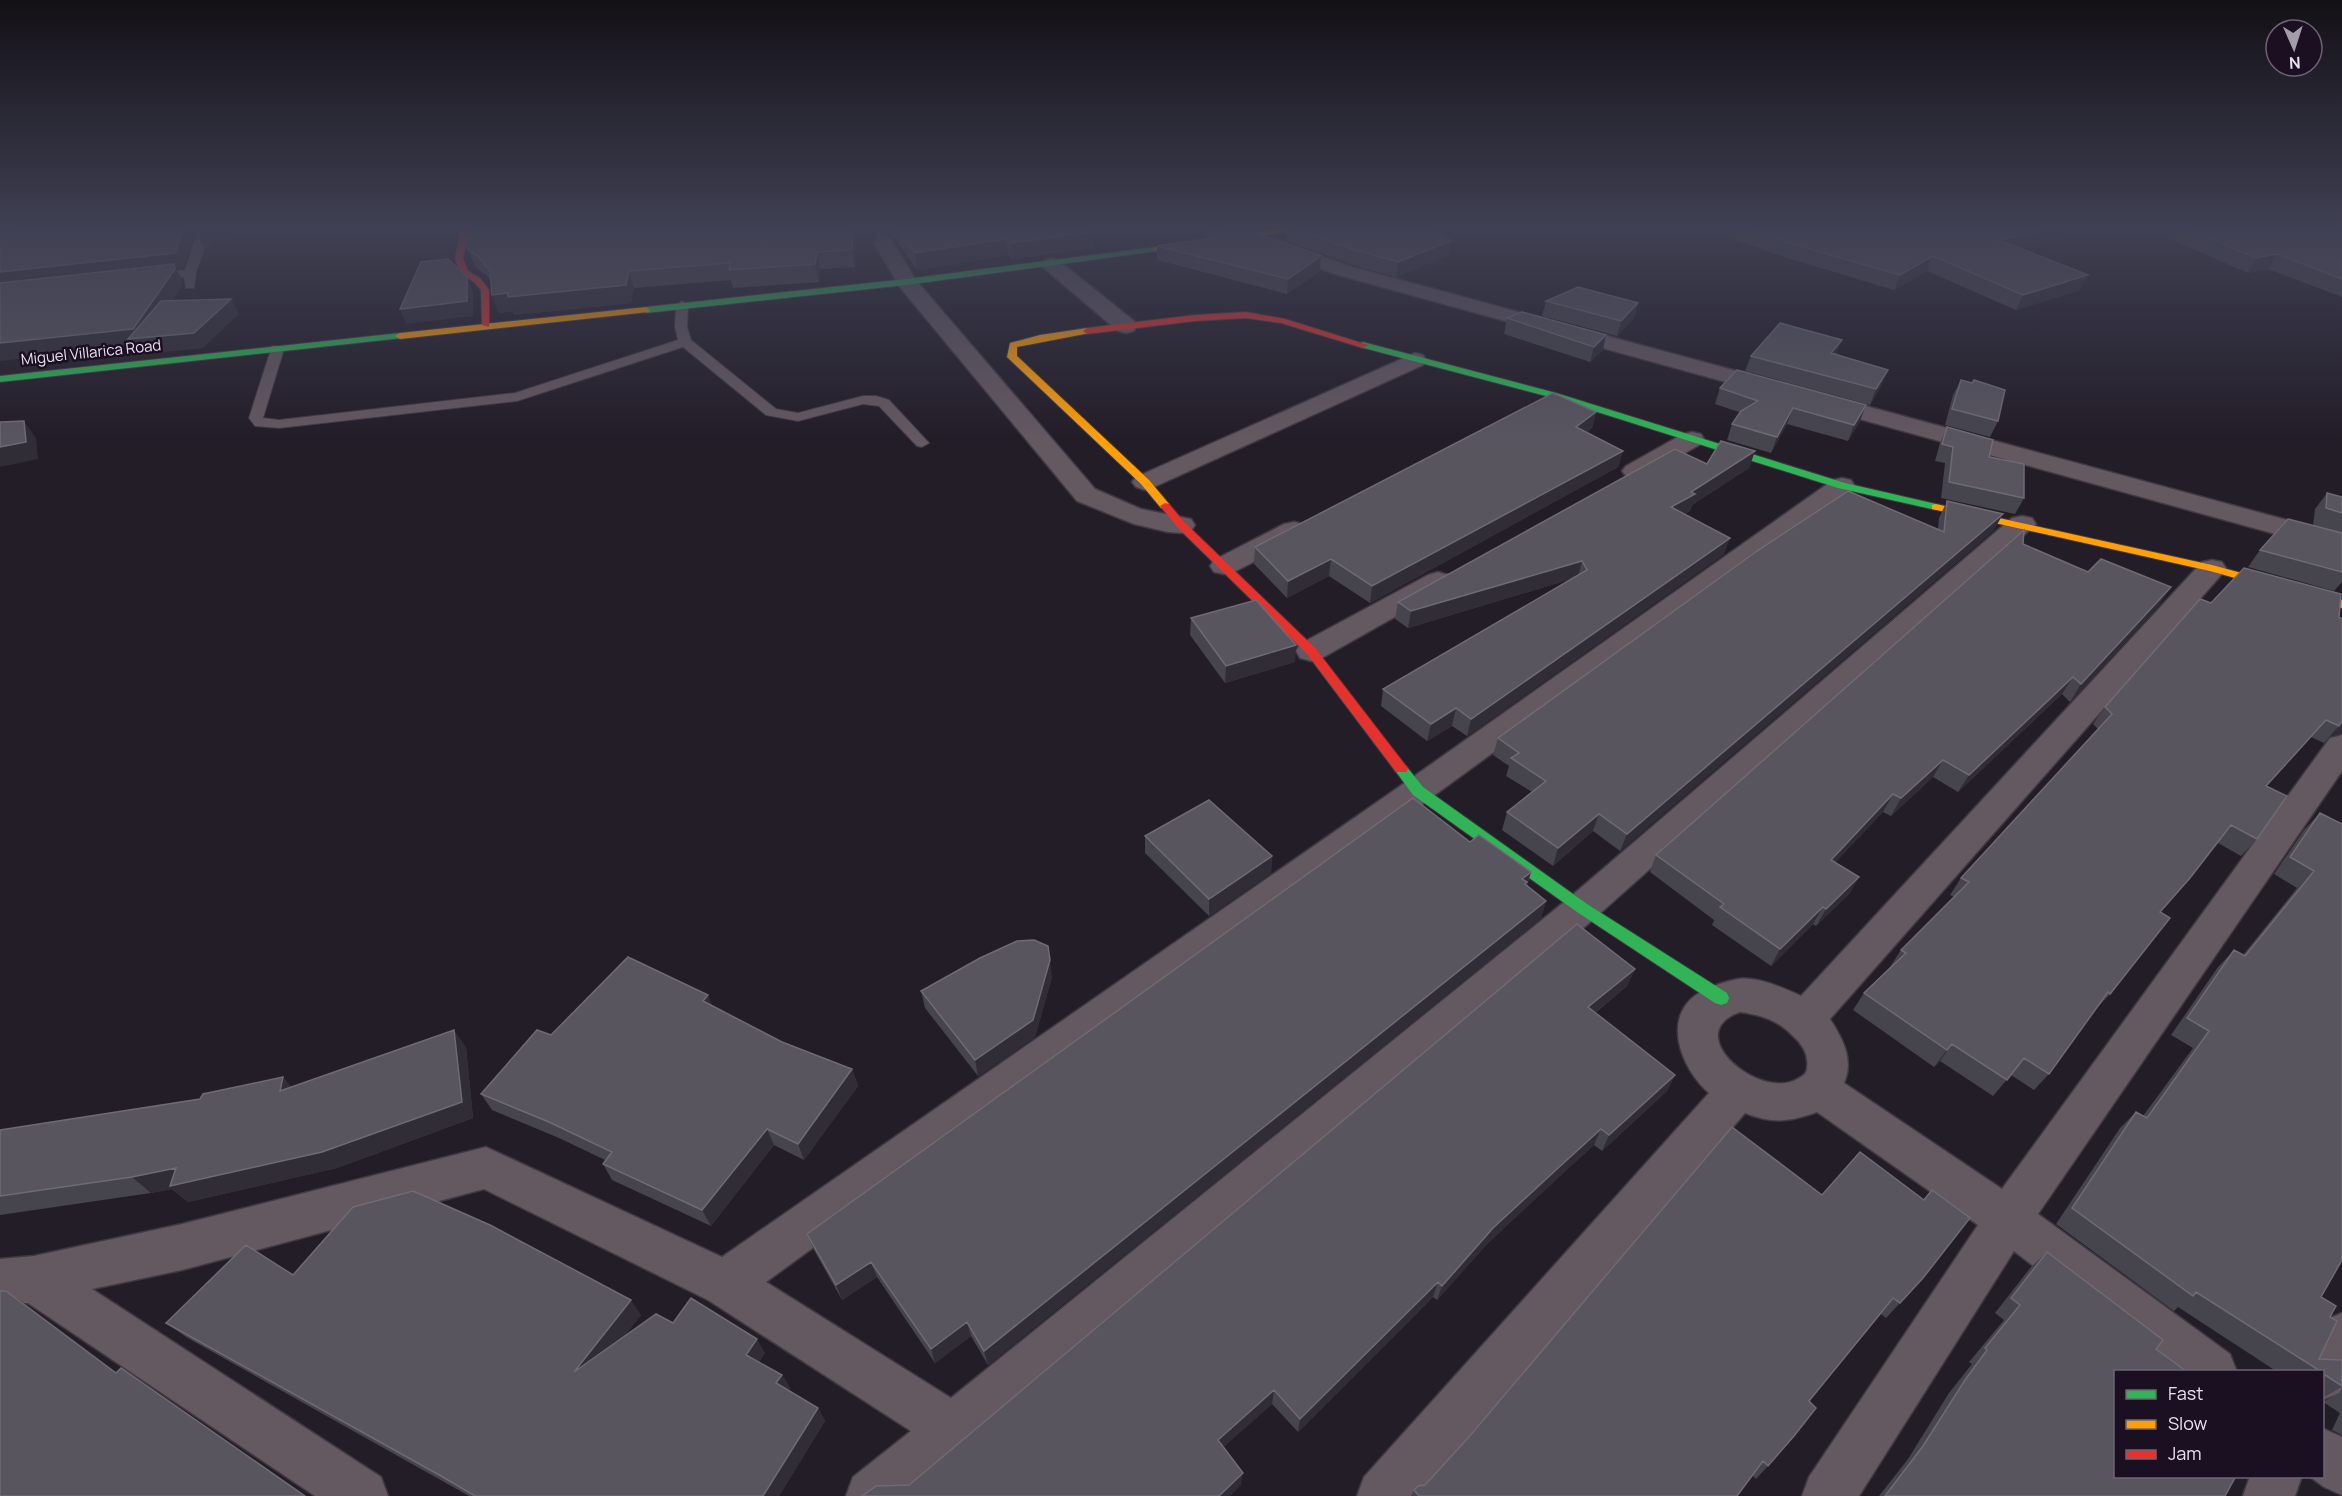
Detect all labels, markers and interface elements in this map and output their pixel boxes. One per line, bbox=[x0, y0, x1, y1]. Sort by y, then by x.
north arrow bbox=[2264, 18, 2324, 78]
text: N bbox=[2288, 52, 2301, 74]
street label: Miguel Villarica Road bbox=[20, 334, 162, 370]
legend bbox=[2114, 1370, 2324, 1478]
text: Fast bbox=[2168, 1381, 2203, 1405]
text: Slow bbox=[2168, 1411, 2208, 1435]
text: Jam bbox=[2168, 1441, 2202, 1465]

